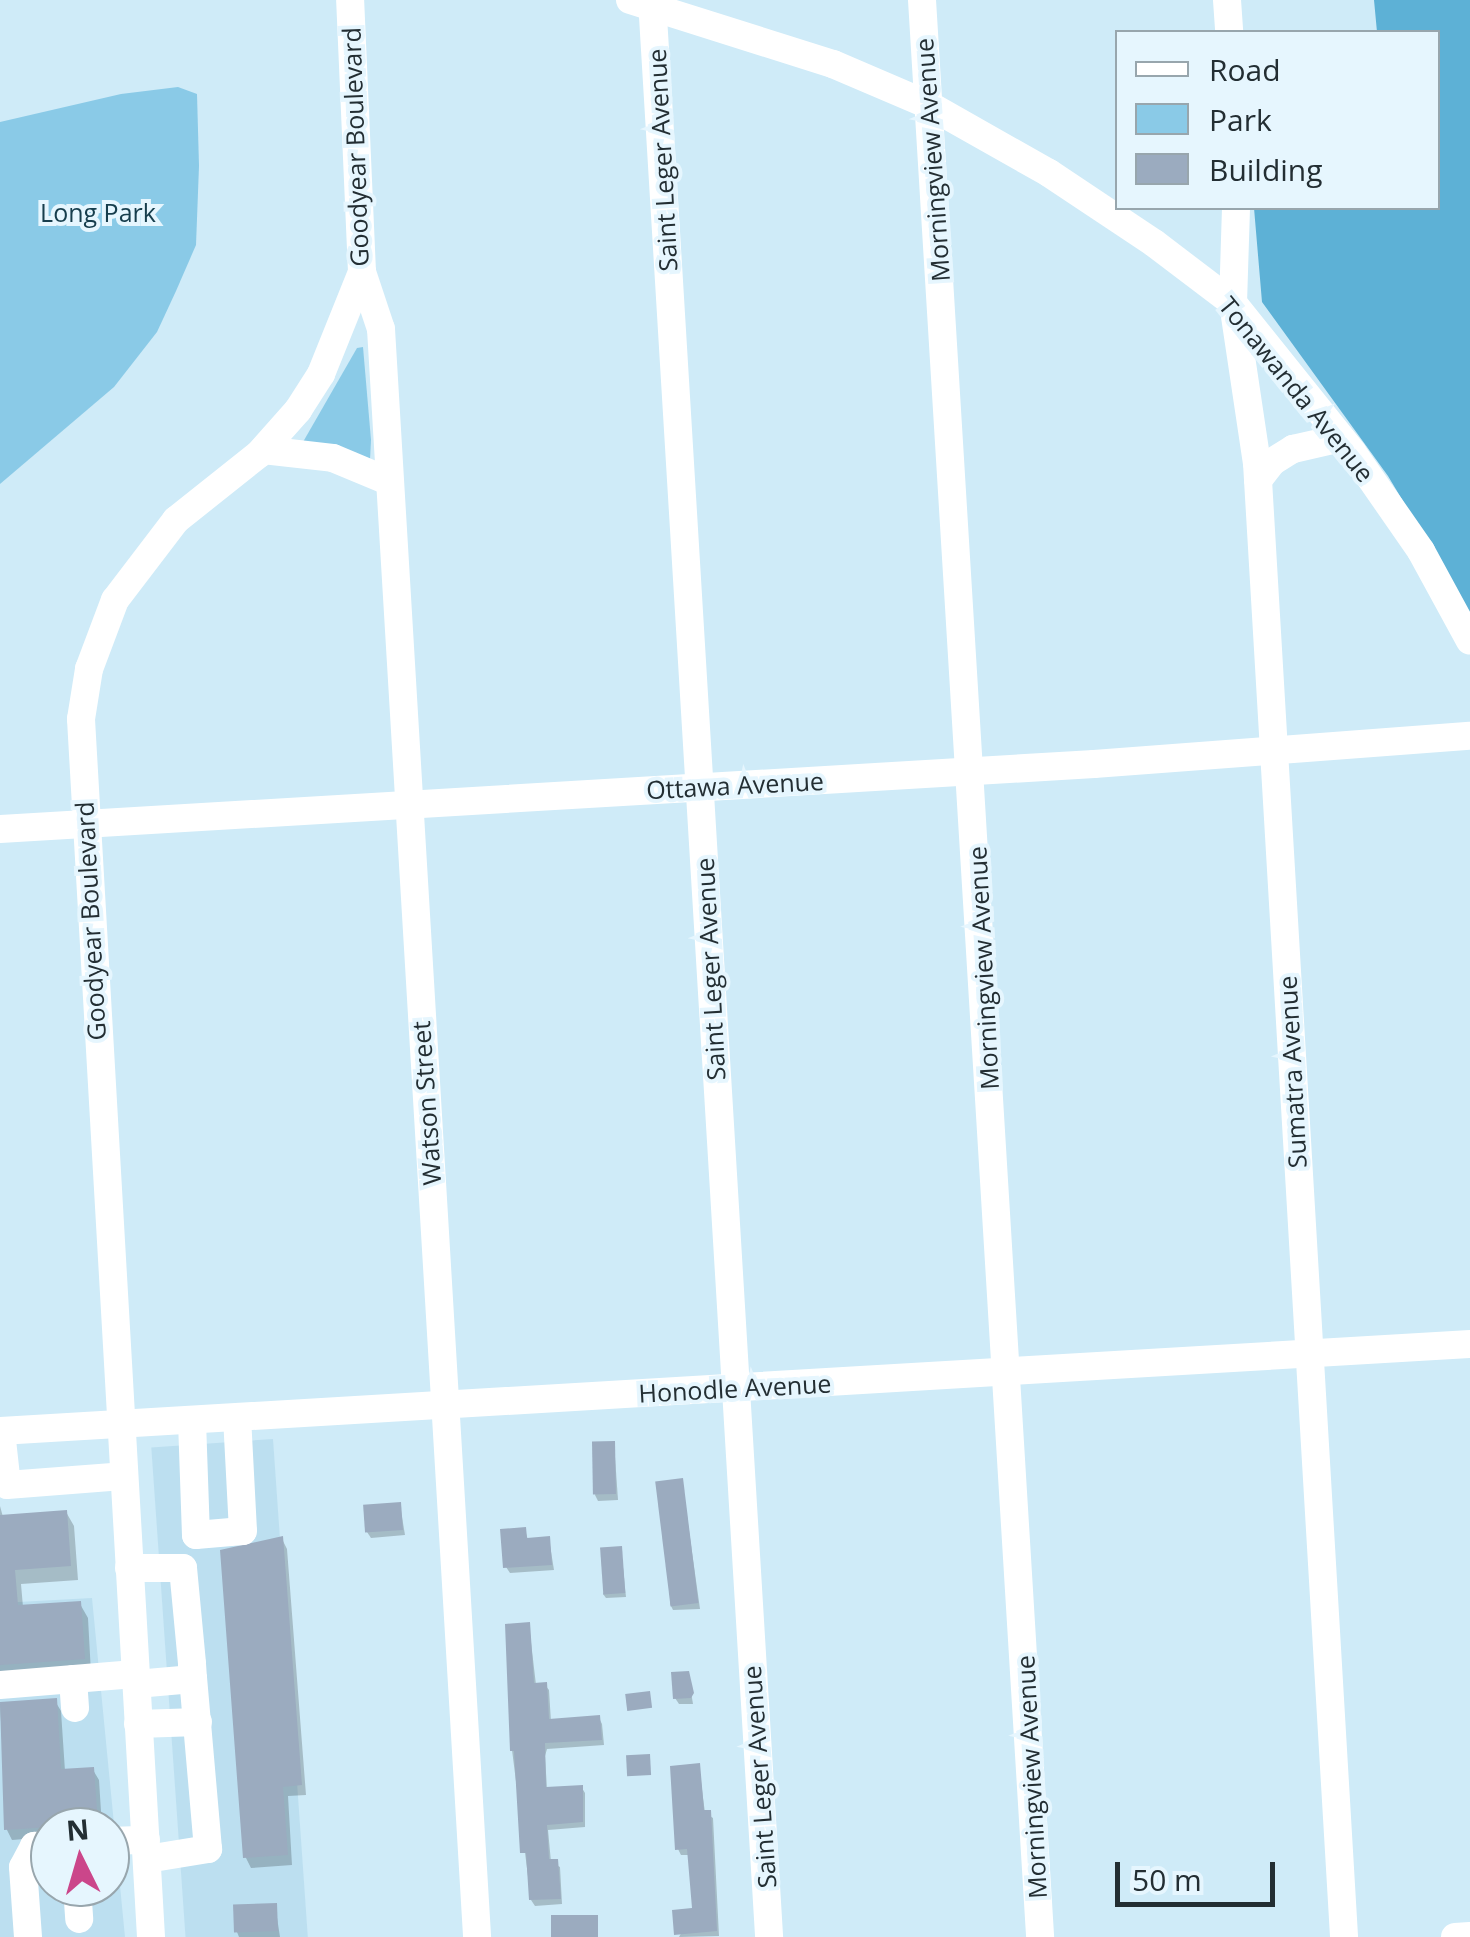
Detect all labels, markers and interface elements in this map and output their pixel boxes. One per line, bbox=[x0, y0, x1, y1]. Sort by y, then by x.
street label: Goodyear Boulevard bbox=[336, 27, 374, 267]
legend bbox=[1115, 30, 1440, 210]
street label: Morningview Avenue bbox=[909, 37, 955, 283]
street label: Saint Leger Avenue bbox=[641, 48, 683, 272]
text: Road bbox=[1209, 49, 1281, 90]
text: Park bbox=[1209, 99, 1272, 140]
text: Building bbox=[1209, 149, 1323, 190]
park label: Long Park bbox=[40, 197, 156, 227]
street label: Tonawanda Avenue bbox=[1213, 290, 1381, 488]
street label: Ottawa Avenue bbox=[645, 765, 825, 805]
street label: Goodyear Boulevard bbox=[69, 801, 111, 1041]
street label: Morningview Avenue bbox=[962, 845, 1004, 1091]
street label: Saint Leger Avenue bbox=[689, 857, 731, 1081]
street label: Sumatra Avenue bbox=[1272, 975, 1312, 1169]
street label: Watson Street bbox=[405, 1020, 447, 1186]
street label: Honodle Avenue bbox=[638, 1368, 832, 1408]
street label: Morningview Avenue bbox=[1010, 1654, 1052, 1900]
street label: Saint Leger Avenue bbox=[736, 1665, 782, 1889]
north arrow bbox=[30, 1807, 130, 1907]
text: N bbox=[65, 1809, 91, 1849]
scale bar bbox=[1120, 1842, 1280, 1904]
text: 50 m bbox=[1132, 1859, 1202, 1900]

